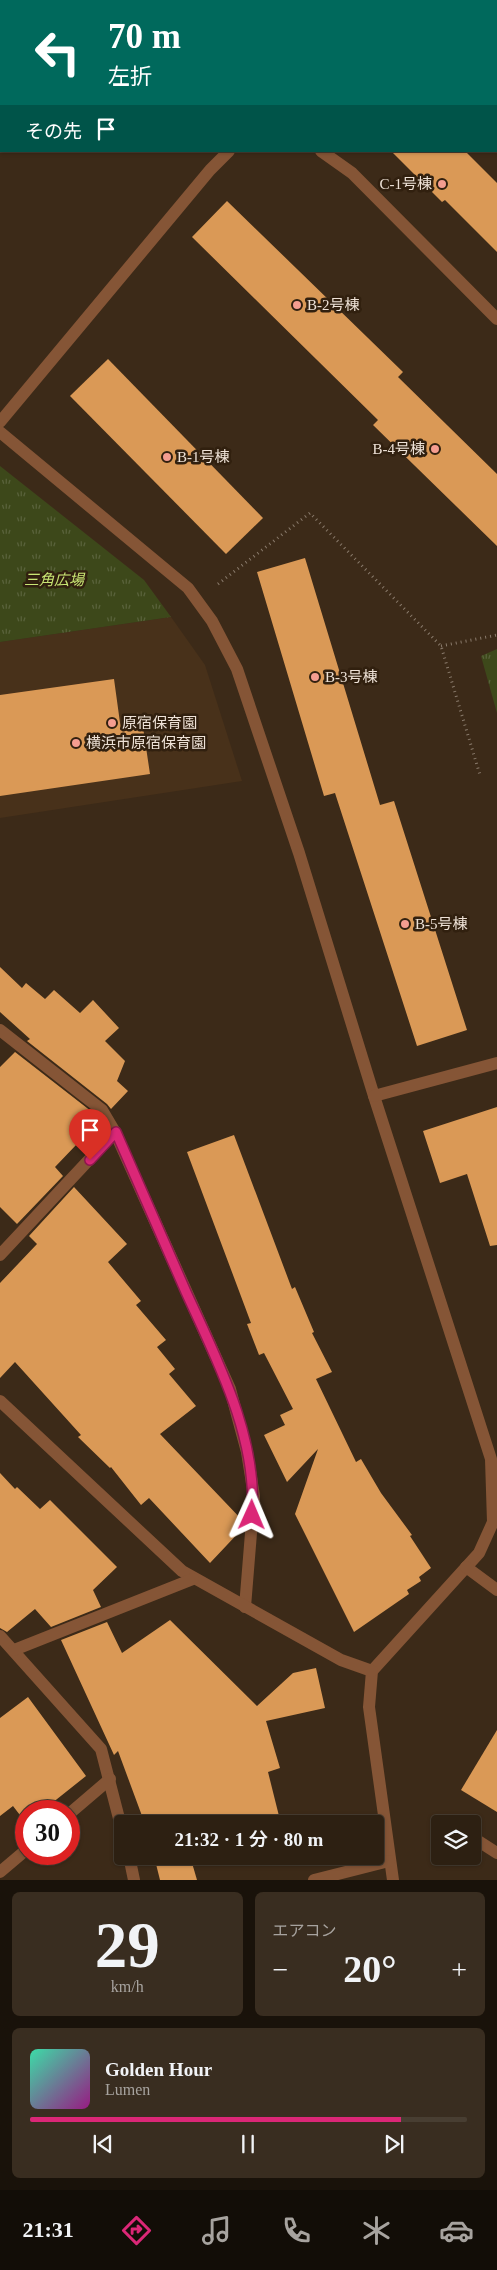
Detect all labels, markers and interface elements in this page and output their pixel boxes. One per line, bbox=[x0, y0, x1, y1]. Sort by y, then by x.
text: 70 m bbox=[108, 17, 181, 56]
icon: left bbox=[25, 20, 90, 85]
text: 左折 bbox=[108, 64, 152, 89]
icon: arrive bbox=[92, 115, 120, 143]
text: その先 bbox=[25, 121, 82, 142]
place label: C-1号棟 bbox=[379, 175, 432, 192]
marker: C-1号棟 bbox=[436, 178, 448, 190]
place label: B-2号棟 bbox=[307, 296, 360, 313]
marker: B-2号棟 bbox=[291, 299, 303, 311]
place label: B-4号棟 bbox=[372, 440, 425, 457]
marker: B-4号棟 bbox=[429, 443, 441, 455]
place label: B-1号棟 bbox=[177, 448, 230, 465]
marker: B-1号棟 bbox=[161, 451, 173, 463]
park label: 三角広場 bbox=[24, 572, 86, 588]
place label: B-3号棟 bbox=[325, 668, 378, 685]
marker: B-3号棟 bbox=[309, 671, 321, 683]
place label: 原宿保育園 bbox=[122, 715, 197, 731]
marker: 原宿保育園 bbox=[106, 717, 118, 729]
place label: 横浜市原宿保育園 bbox=[86, 735, 206, 751]
marker: 横浜市原宿保育園 bbox=[70, 737, 82, 749]
place label: B-5号棟 bbox=[415, 915, 468, 932]
marker: B-5号棟 bbox=[399, 918, 411, 930]
pin bbox=[69, 1109, 111, 1160]
icon: arrive bbox=[76, 1116, 104, 1144]
position arrow bbox=[225, 1488, 277, 1540]
speed limit sign: 30 bbox=[15, 1800, 80, 1865]
map controls bbox=[431, 1815, 481, 1865]
button: layers bbox=[431, 1815, 481, 1865]
text: 21:32 · 1 分 · 80 m bbox=[175, 1829, 323, 1850]
text: 29 bbox=[95, 1909, 160, 1981]
text: エアコン bbox=[273, 1922, 337, 1939]
text: 20° bbox=[343, 1948, 396, 1990]
text: − bbox=[273, 1954, 288, 1985]
text: + bbox=[451, 1954, 467, 1985]
text: km/h bbox=[111, 1978, 144, 1995]
text: Golden Hour bbox=[105, 2059, 212, 2080]
text: Lumen bbox=[105, 2081, 150, 2098]
icon: previous bbox=[89, 2130, 117, 2158]
icon: pause bbox=[234, 2130, 262, 2158]
icon: next bbox=[380, 2130, 408, 2158]
icon: directions bbox=[119, 2213, 154, 2248]
icon: music bbox=[199, 2213, 234, 2248]
icon: phone bbox=[279, 2213, 314, 2248]
icon: climate bbox=[359, 2213, 394, 2248]
icon: car bbox=[439, 2213, 474, 2248]
text: 21:31 bbox=[23, 2217, 74, 2242]

